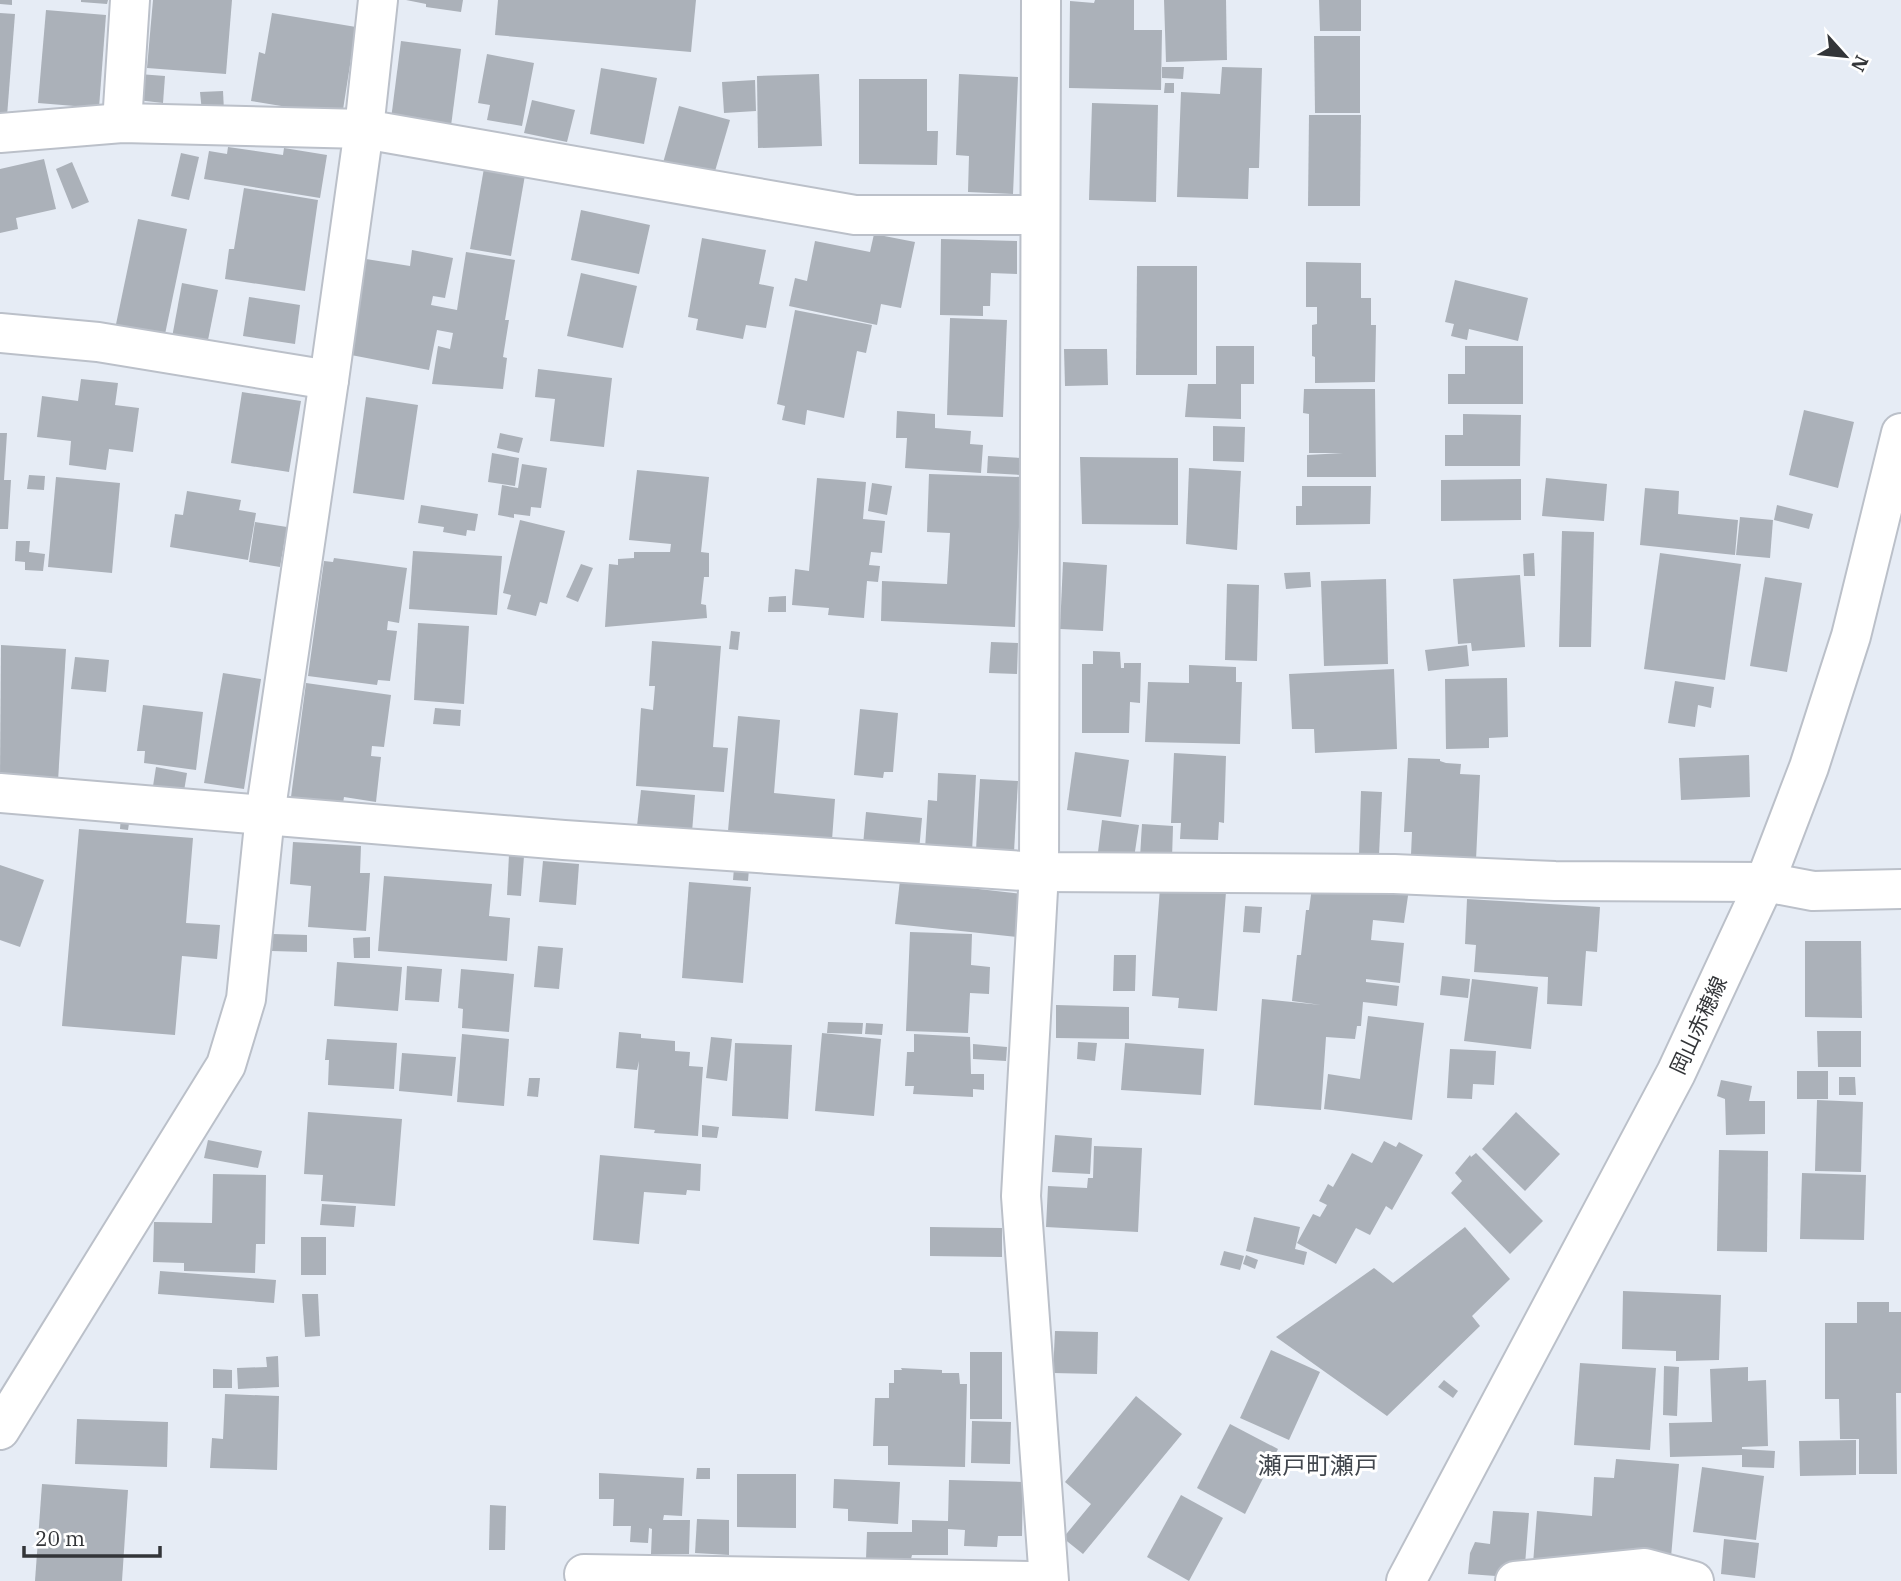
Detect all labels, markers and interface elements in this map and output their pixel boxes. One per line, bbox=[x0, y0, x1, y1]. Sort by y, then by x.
north arrow bbox=[1810, 21, 1880, 91]
text: N bbox=[1846, 52, 1874, 76]
street label: 岡山赤穂線 bbox=[1663, 972, 1733, 1078]
district label: 瀬戸町瀬戸 bbox=[1258, 1449, 1378, 1481]
scale bar bbox=[24, 1514, 161, 1558]
text: 20 m bbox=[35, 1524, 85, 1552]

